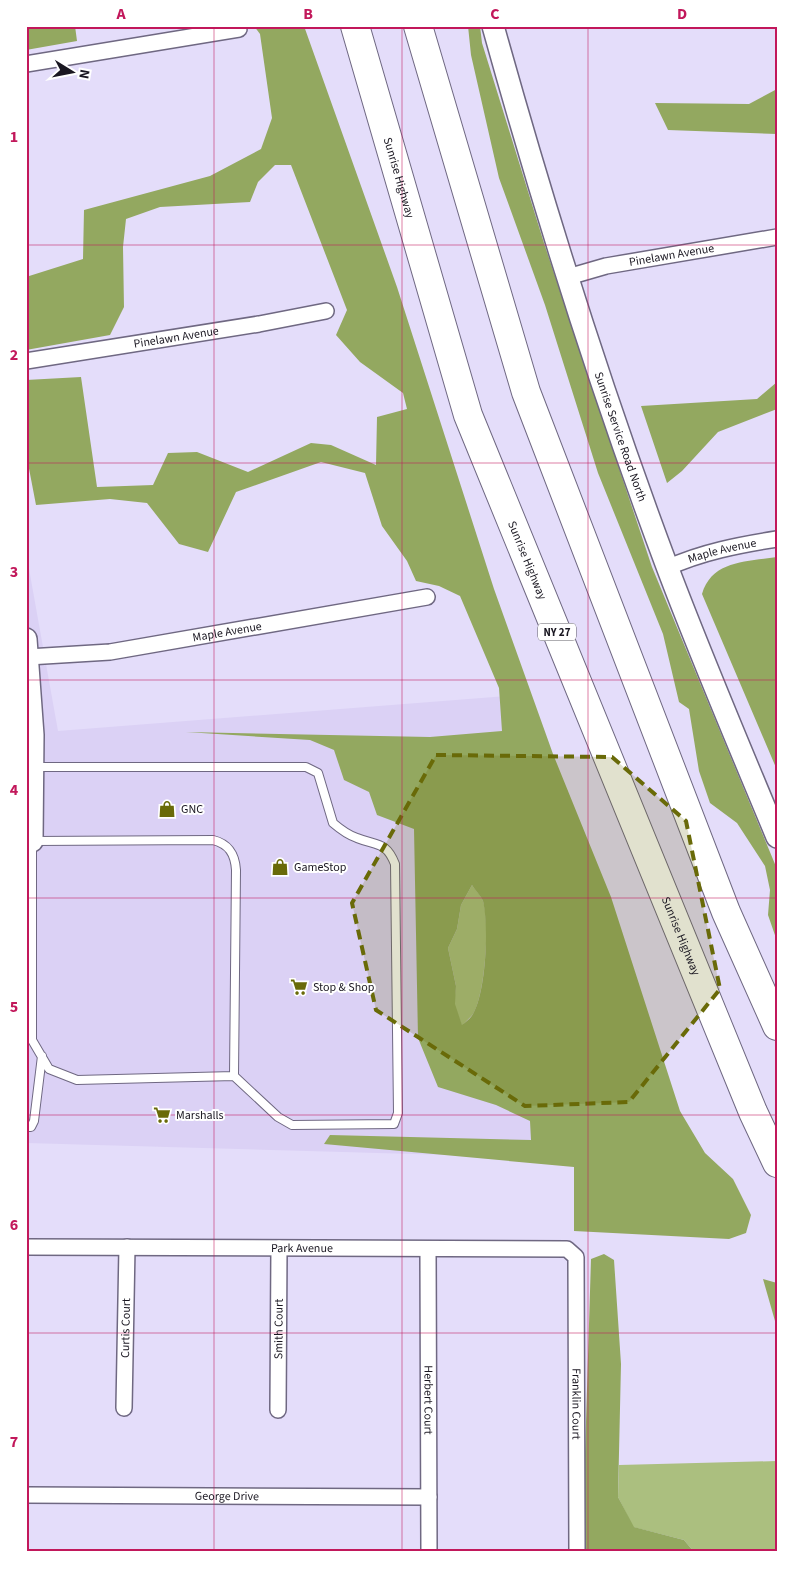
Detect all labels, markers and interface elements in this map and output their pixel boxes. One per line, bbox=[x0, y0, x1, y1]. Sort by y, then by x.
text: A bbox=[115, 3, 126, 25]
text: B bbox=[303, 3, 313, 25]
text: C bbox=[490, 3, 500, 25]
text: D bbox=[677, 3, 687, 25]
north arrow bbox=[48, 48, 98, 98]
text: N bbox=[73, 68, 94, 80]
text: 1 bbox=[10, 126, 18, 148]
street label: Sunrise Highway bbox=[379, 135, 419, 221]
street label: Pinelawn Avenue bbox=[628, 239, 715, 270]
street label: Pinelawn Avenue bbox=[132, 322, 220, 352]
text: 2 bbox=[10, 344, 18, 366]
street label: Sunrise Service Road North bbox=[590, 369, 651, 504]
street label: Sunrise Highway bbox=[504, 518, 551, 603]
street label: Maple Avenue bbox=[686, 534, 758, 567]
text: 3 bbox=[10, 561, 18, 583]
street label: Maple Avenue bbox=[191, 617, 263, 646]
road number: NY 27 bbox=[538, 624, 576, 640]
text: 4 bbox=[10, 779, 19, 801]
shop icon: GNC bbox=[157, 799, 177, 819]
place label: GNC bbox=[181, 801, 203, 818]
shop icon: GameStop bbox=[270, 857, 290, 877]
place label: GameStop bbox=[294, 859, 347, 876]
street label: Sunrise Highway bbox=[657, 894, 705, 978]
supermarket icon: Stop & Shop bbox=[289, 977, 309, 997]
place label: Stop & Shop bbox=[313, 979, 375, 996]
text: 5 bbox=[10, 996, 18, 1018]
supermarket icon: Marshalls bbox=[152, 1105, 172, 1125]
place label: Marshalls bbox=[176, 1107, 224, 1124]
text: 6 bbox=[10, 1214, 18, 1236]
street label: Park Avenue bbox=[271, 1239, 333, 1257]
street label: Curtis Court bbox=[116, 1298, 135, 1358]
street label: Smith Court bbox=[270, 1299, 287, 1359]
street label: Herbert Court bbox=[420, 1365, 437, 1435]
street label: Franklin Court bbox=[568, 1368, 585, 1440]
text: 7 bbox=[10, 1431, 18, 1453]
street label: George Drive bbox=[195, 1487, 259, 1505]

